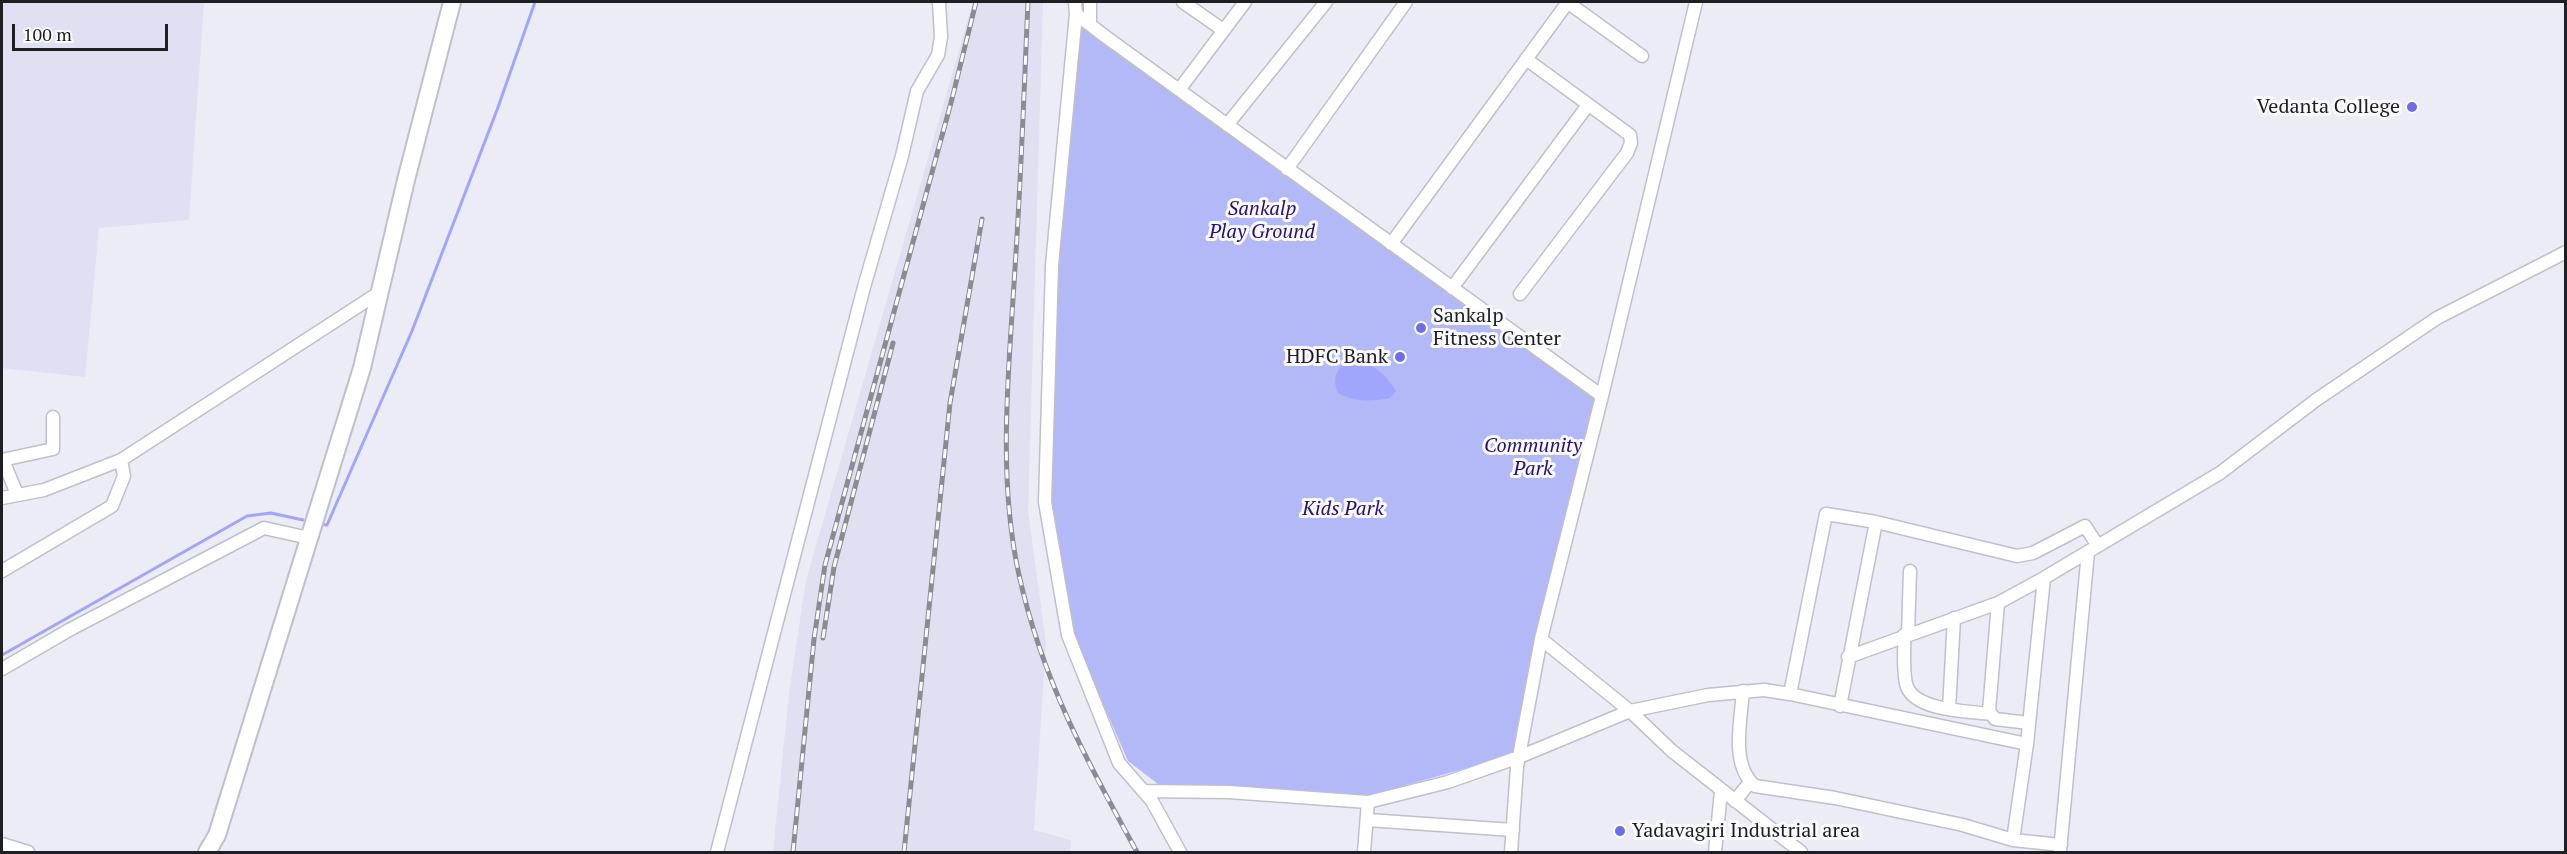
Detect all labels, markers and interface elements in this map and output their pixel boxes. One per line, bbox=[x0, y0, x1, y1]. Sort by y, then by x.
scale bar bbox=[15, 12, 171, 50]
text: 100 m bbox=[23, 22, 72, 46]
place label: Vedanta College bbox=[2256, 95, 2400, 119]
marker: Vedanta College bbox=[2405, 100, 2419, 114]
park label: Sankalp Play Ground bbox=[1209, 197, 1315, 244]
place label: Sankalp Fitness Center bbox=[1433, 304, 1561, 351]
marker: Sankalp Fitness Center bbox=[1414, 321, 1428, 335]
place label: HDFC Bank bbox=[1286, 345, 1388, 369]
marker: HDFC Bank bbox=[1393, 350, 1407, 364]
park label: Community Park bbox=[1484, 434, 1582, 481]
park label: Kids Park bbox=[1302, 497, 1384, 521]
place label: Yadavagiri Industrial area bbox=[1632, 819, 1860, 843]
marker: Yadavagiri Industrial area bbox=[1613, 824, 1627, 838]

